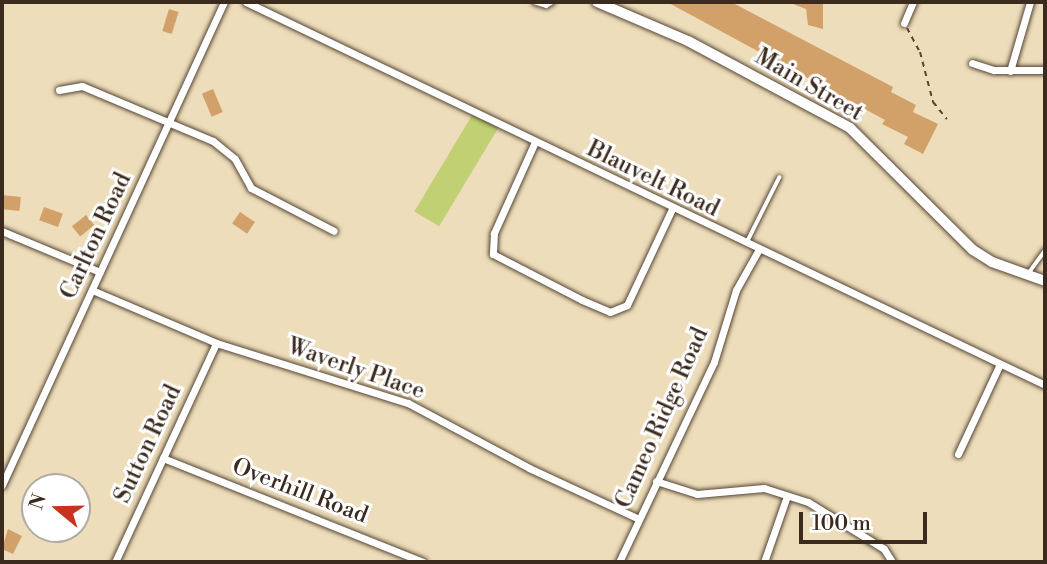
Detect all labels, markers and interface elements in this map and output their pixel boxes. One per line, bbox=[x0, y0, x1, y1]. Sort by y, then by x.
street label: Main Street bbox=[750, 43, 868, 127]
street label: Blauvelt Road bbox=[582, 135, 724, 223]
street label: Carlton Road bbox=[55, 168, 137, 304]
street label: Cameo Ridge Road bbox=[610, 323, 714, 513]
street label: Waverly Place bbox=[284, 333, 428, 405]
street label: Sutton Road bbox=[109, 381, 187, 507]
street label: Overhill Road bbox=[228, 452, 372, 530]
north arrow bbox=[21, 473, 91, 543]
text: N bbox=[24, 491, 52, 513]
scale bar bbox=[802, 498, 930, 542]
text: 100 m bbox=[812, 511, 871, 537]

